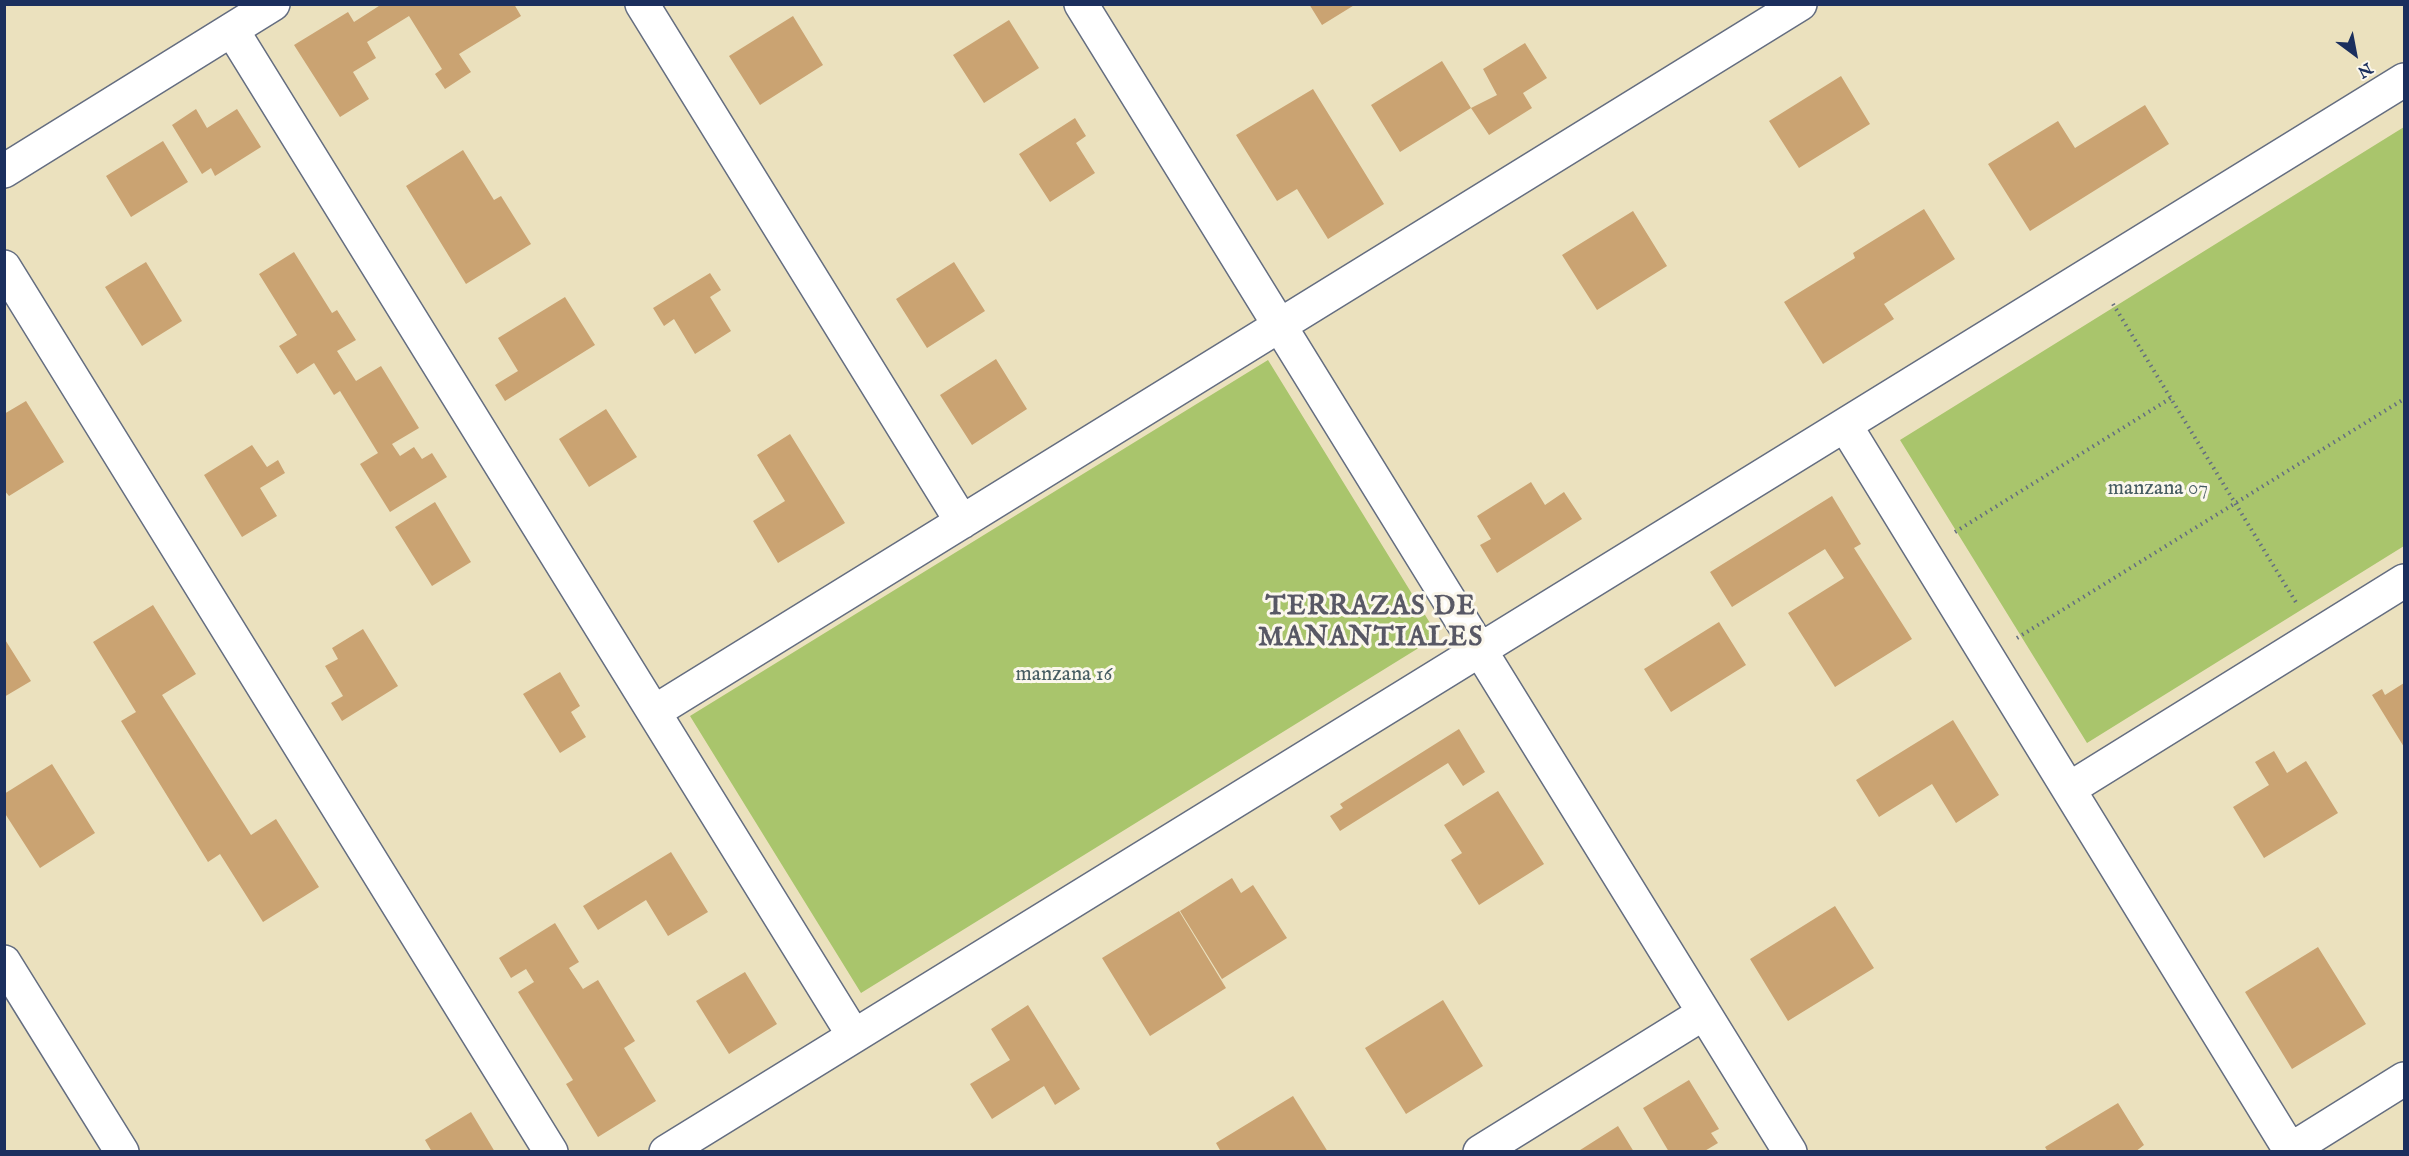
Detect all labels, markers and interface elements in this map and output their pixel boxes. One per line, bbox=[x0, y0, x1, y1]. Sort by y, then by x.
north arrow bbox=[2325, 24, 2385, 84]
text: N bbox=[2353, 57, 2376, 81]
park label: manzana 07 bbox=[2108, 477, 2208, 503]
district label: TERRAZAS DE MANANTIALES bbox=[1258, 592, 1484, 655]
park label: manzana 16 bbox=[1016, 663, 1112, 689]

